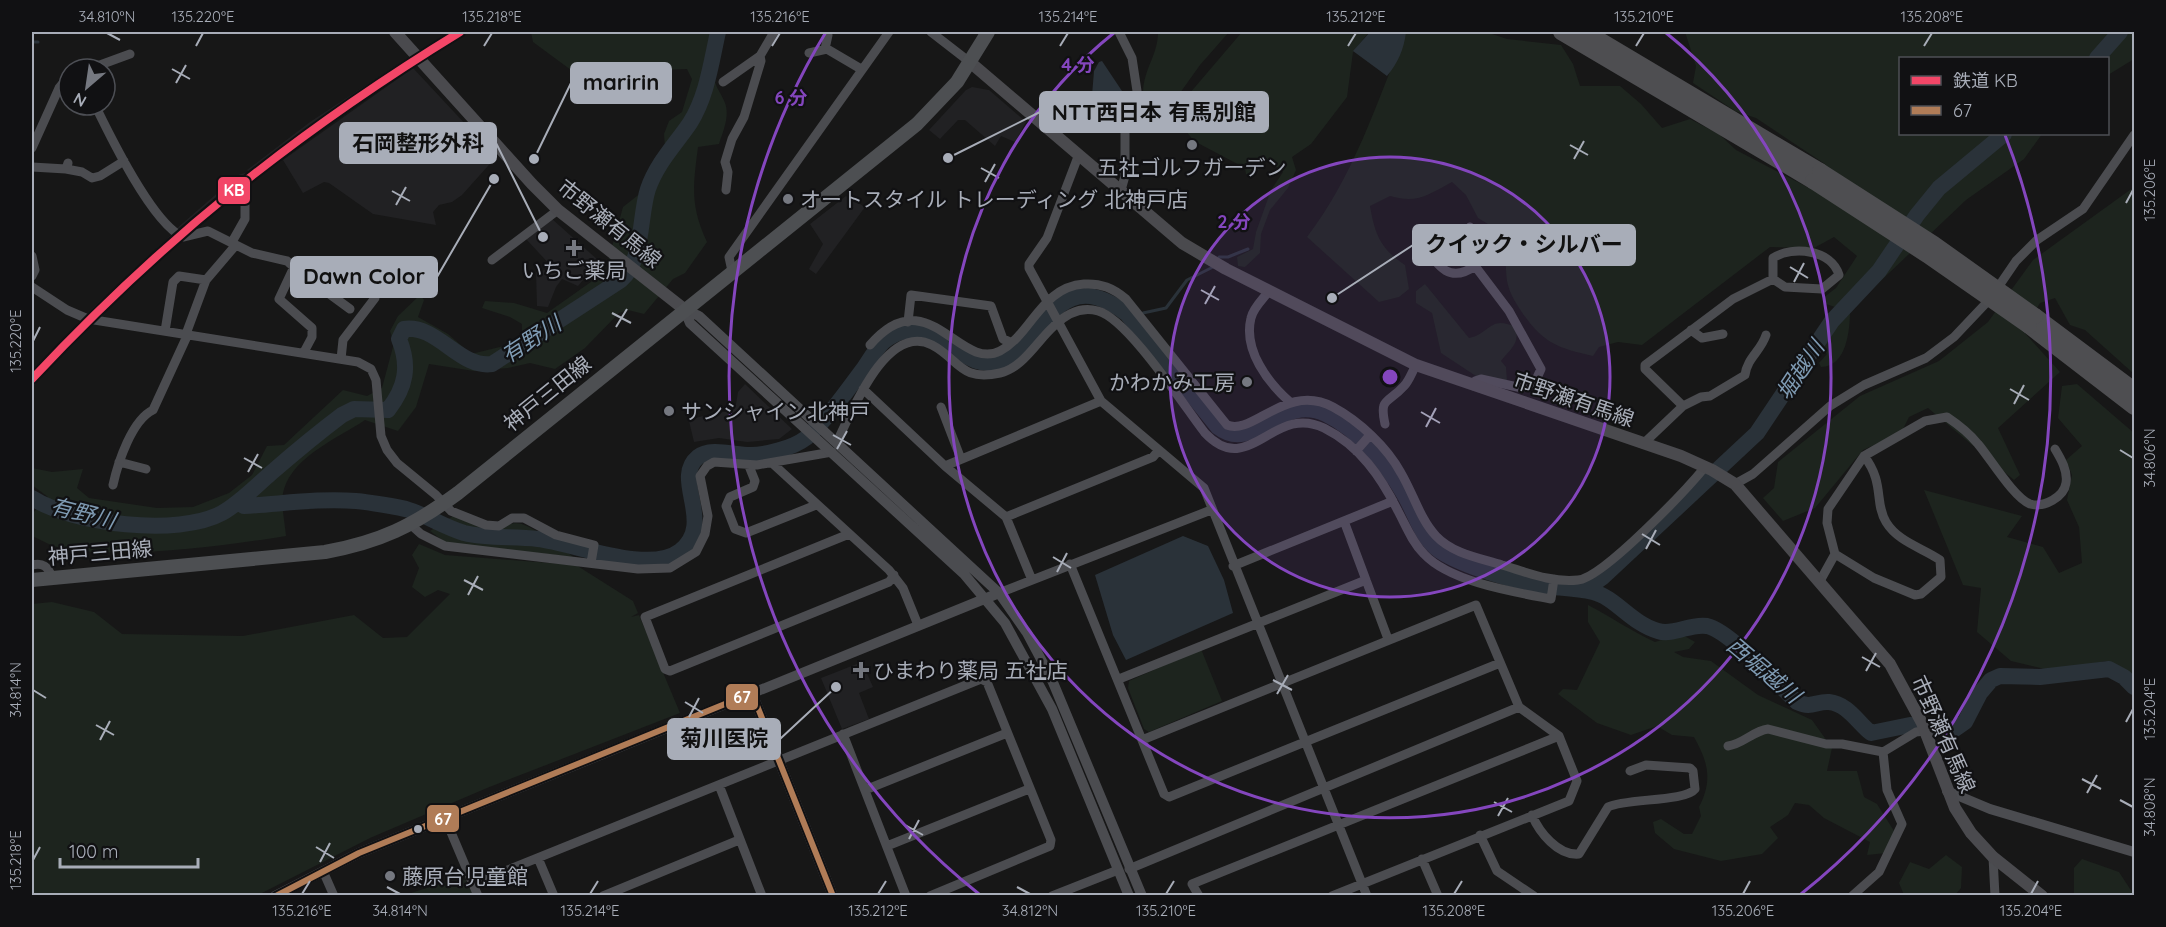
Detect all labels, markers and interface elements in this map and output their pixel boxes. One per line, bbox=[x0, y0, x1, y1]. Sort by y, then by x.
text: 34.810°N bbox=[79, 7, 135, 26]
text: 135.220°E bbox=[172, 7, 234, 26]
text: 135.218°E bbox=[462, 7, 522, 26]
text: 135.216°E bbox=[750, 7, 810, 26]
text: 135.214°E bbox=[1039, 7, 1097, 26]
text: 135.212°E bbox=[1326, 7, 1386, 26]
text: 135.210°E bbox=[1614, 7, 1674, 26]
text: 135.208°E bbox=[1901, 7, 1963, 26]
text: 4 分 bbox=[1061, 53, 1095, 76]
north arrow bbox=[57, 57, 117, 117]
legend bbox=[1899, 57, 2109, 135]
callout: maririn bbox=[571, 63, 671, 103]
text: maririn bbox=[583, 68, 659, 96]
text: 鉄道 KB bbox=[1953, 69, 2018, 92]
text: 6 分 bbox=[775, 86, 808, 109]
text: N bbox=[70, 89, 90, 112]
callout: NTT西日本 有馬別館 bbox=[1040, 92, 1268, 132]
text: NTT西日本 有馬別館 bbox=[1052, 98, 1256, 126]
text: 67 bbox=[1953, 99, 1972, 122]
callout: 石岡整形外科 bbox=[340, 123, 496, 163]
text: 石岡整形外科 bbox=[352, 129, 484, 157]
marker: 五社ゴルフガーデン bbox=[1185, 138, 1199, 152]
place label: 五社ゴルフガーデン bbox=[1098, 154, 1287, 180]
text: 135.206°E bbox=[2140, 159, 2159, 221]
street label: 市野瀬有馬線 bbox=[553, 173, 667, 273]
line badge: KB bbox=[217, 176, 251, 205]
text: KB bbox=[224, 180, 244, 200]
place label: オートスタイル トレーディング 北神戸店 bbox=[800, 186, 1188, 212]
marker: オートスタイル トレーディング 北神戸店 bbox=[781, 192, 795, 206]
text: 2 分 bbox=[1217, 210, 1251, 233]
callout: クイック・シルバー bbox=[1413, 225, 1635, 265]
text: クイック・シルバー bbox=[1425, 230, 1623, 258]
marker: いちご薬局 bbox=[567, 241, 581, 255]
callout: Dawn Color bbox=[291, 257, 437, 297]
place label: いちご薬局 bbox=[522, 257, 627, 283]
text: Dawn Color bbox=[303, 262, 425, 290]
water label: 有野川 bbox=[496, 308, 568, 369]
text: 135.220°E bbox=[6, 310, 25, 372]
water label: 堀越川 bbox=[1770, 333, 1831, 405]
street label: 神戸三田線 bbox=[498, 350, 596, 436]
street label: 市野瀬有馬線 bbox=[1510, 366, 1638, 432]
centre of rings bbox=[1380, 367, 1400, 387]
place label: かわかみ工房 bbox=[1109, 369, 1235, 395]
marker: かわかみ工房 bbox=[1240, 375, 1254, 389]
place label: サンシャイン北神戸 bbox=[681, 398, 870, 424]
marker: サンシャイン北神戸 bbox=[662, 404, 676, 418]
text: 34.806°N bbox=[2140, 428, 2159, 488]
water label: 有野川 bbox=[48, 491, 120, 535]
street label: 神戸三田線 bbox=[47, 534, 153, 570]
water label: 西堀越川 bbox=[1721, 631, 1808, 710]
place label: ひまわり薬局 五社店 bbox=[873, 657, 1068, 683]
text: 34.814°N bbox=[6, 662, 25, 718]
marker: ひまわり薬局 五社店 bbox=[854, 663, 868, 677]
street label: 市野瀬有馬線 bbox=[1906, 671, 1982, 797]
text: 135.204°E bbox=[2140, 678, 2159, 740]
line badge: 67 bbox=[725, 683, 759, 711]
text: 67 bbox=[733, 687, 751, 707]
callout: 菊川医院 bbox=[668, 719, 780, 759]
text: 菊川医院 bbox=[680, 724, 768, 752]
text: 34.808°N bbox=[2140, 777, 2159, 837]
line badge: 67 bbox=[426, 804, 460, 833]
text: 67 bbox=[434, 809, 452, 829]
unlabelled marker bbox=[412, 823, 424, 835]
text: 135.218°E bbox=[6, 830, 25, 890]
scale bar bbox=[60, 831, 198, 869]
text: 100 m bbox=[69, 840, 118, 863]
place label: 藤原台児童館 bbox=[402, 863, 528, 889]
marker: 藤原台児童館 bbox=[383, 869, 397, 883]
text: 135.216°E bbox=[272, 901, 332, 920]
text: 34.814°N bbox=[372, 901, 428, 920]
text: 135.214°E bbox=[561, 901, 619, 920]
text: 135.212°E bbox=[848, 901, 908, 920]
text: 34.812°N bbox=[1002, 901, 1058, 920]
text: 135.210°E bbox=[1136, 901, 1196, 920]
text: 135.208°E bbox=[1423, 901, 1485, 920]
text: 135.206°E bbox=[1712, 901, 1774, 920]
text: 135.204°E bbox=[2000, 901, 2062, 920]

